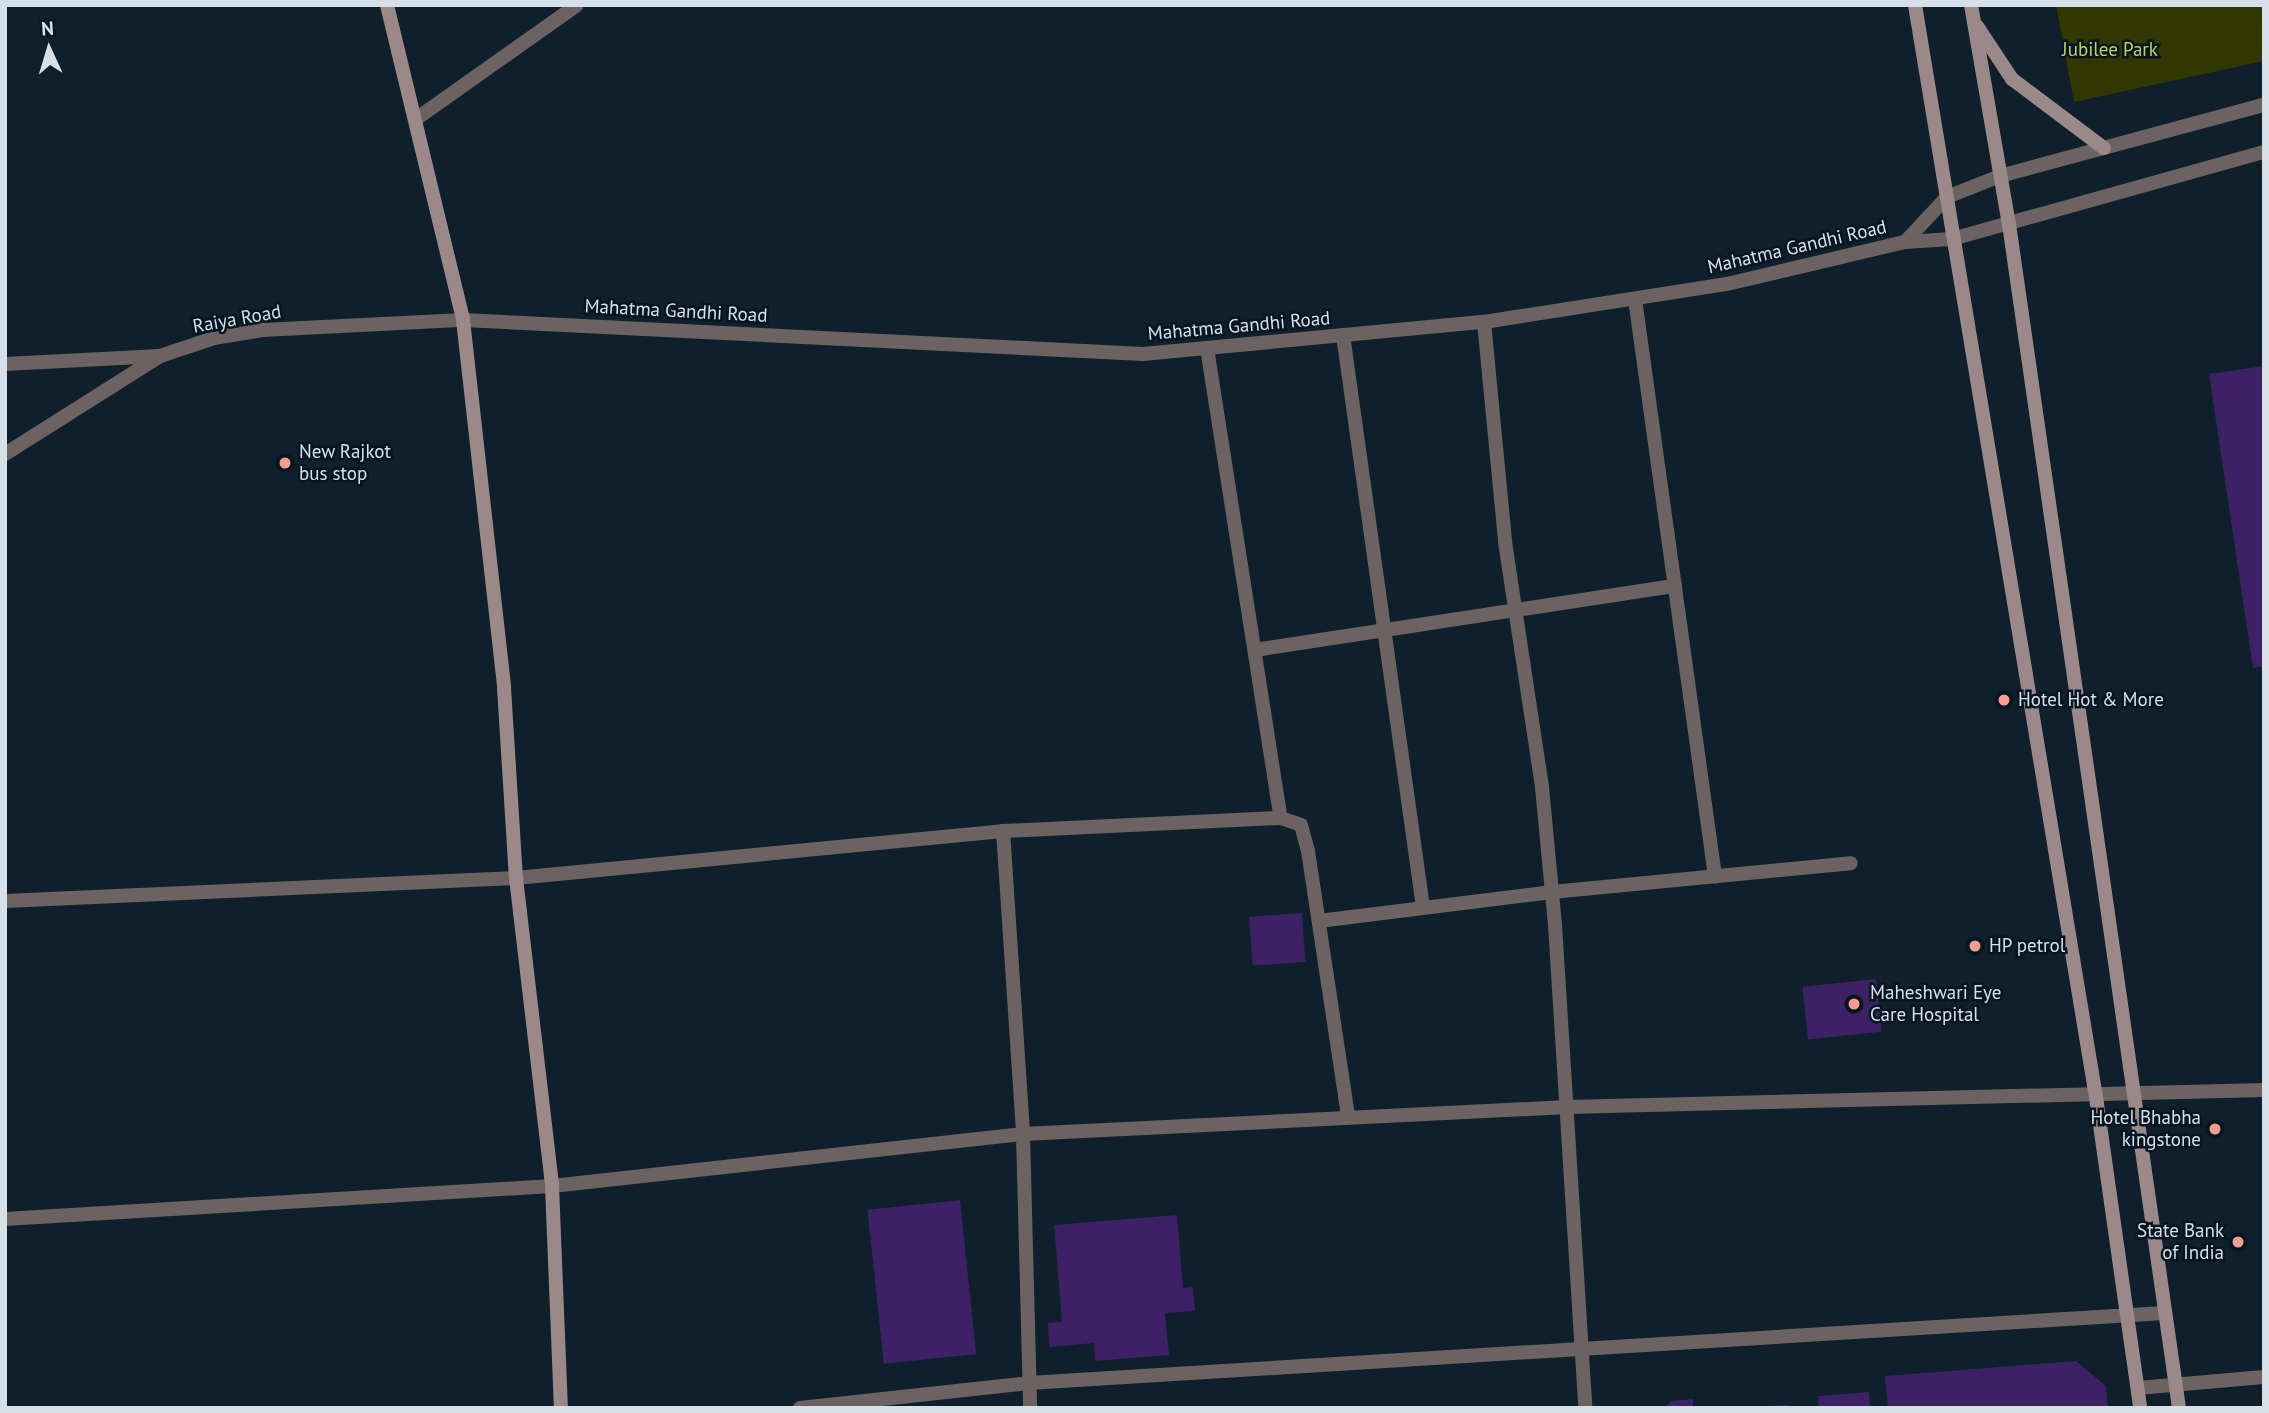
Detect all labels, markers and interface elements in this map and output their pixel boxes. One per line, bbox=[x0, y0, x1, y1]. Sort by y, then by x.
north arrow bbox=[14, 14, 84, 84]
text: N bbox=[40, 16, 55, 40]
park label: Jubilee Park bbox=[2062, 39, 2158, 61]
street label: Mahatma Gandhi Road bbox=[1705, 215, 1889, 279]
street label: Mahatma Gandhi Road bbox=[584, 295, 768, 327]
street label: Raiya Road bbox=[191, 300, 283, 338]
street label: Mahatma Gandhi Road bbox=[1147, 307, 1331, 345]
place label: New Rajkot bus stop bbox=[299, 441, 391, 485]
marker: New Rajkot bus stop bbox=[277, 455, 293, 471]
place label: Hotel Hot & More bbox=[2018, 689, 2164, 711]
marker: Hotel Hot & More bbox=[1996, 692, 2012, 708]
place label: HP petrol bbox=[1989, 935, 2066, 957]
marker: HP petrol bbox=[1967, 938, 1983, 954]
place label: Maheshwari Eye Care Hospital bbox=[1870, 982, 2001, 1026]
marker: Maheshwari Eye Care Hospital bbox=[1844, 994, 1864, 1014]
place label: Hotel Bhabha kingstone bbox=[2091, 1107, 2201, 1151]
marker: Hotel Bhabha kingstone bbox=[2207, 1121, 2223, 1137]
place label: State Bank of India bbox=[2137, 1220, 2224, 1264]
marker: State Bank of India bbox=[2230, 1234, 2246, 1250]

